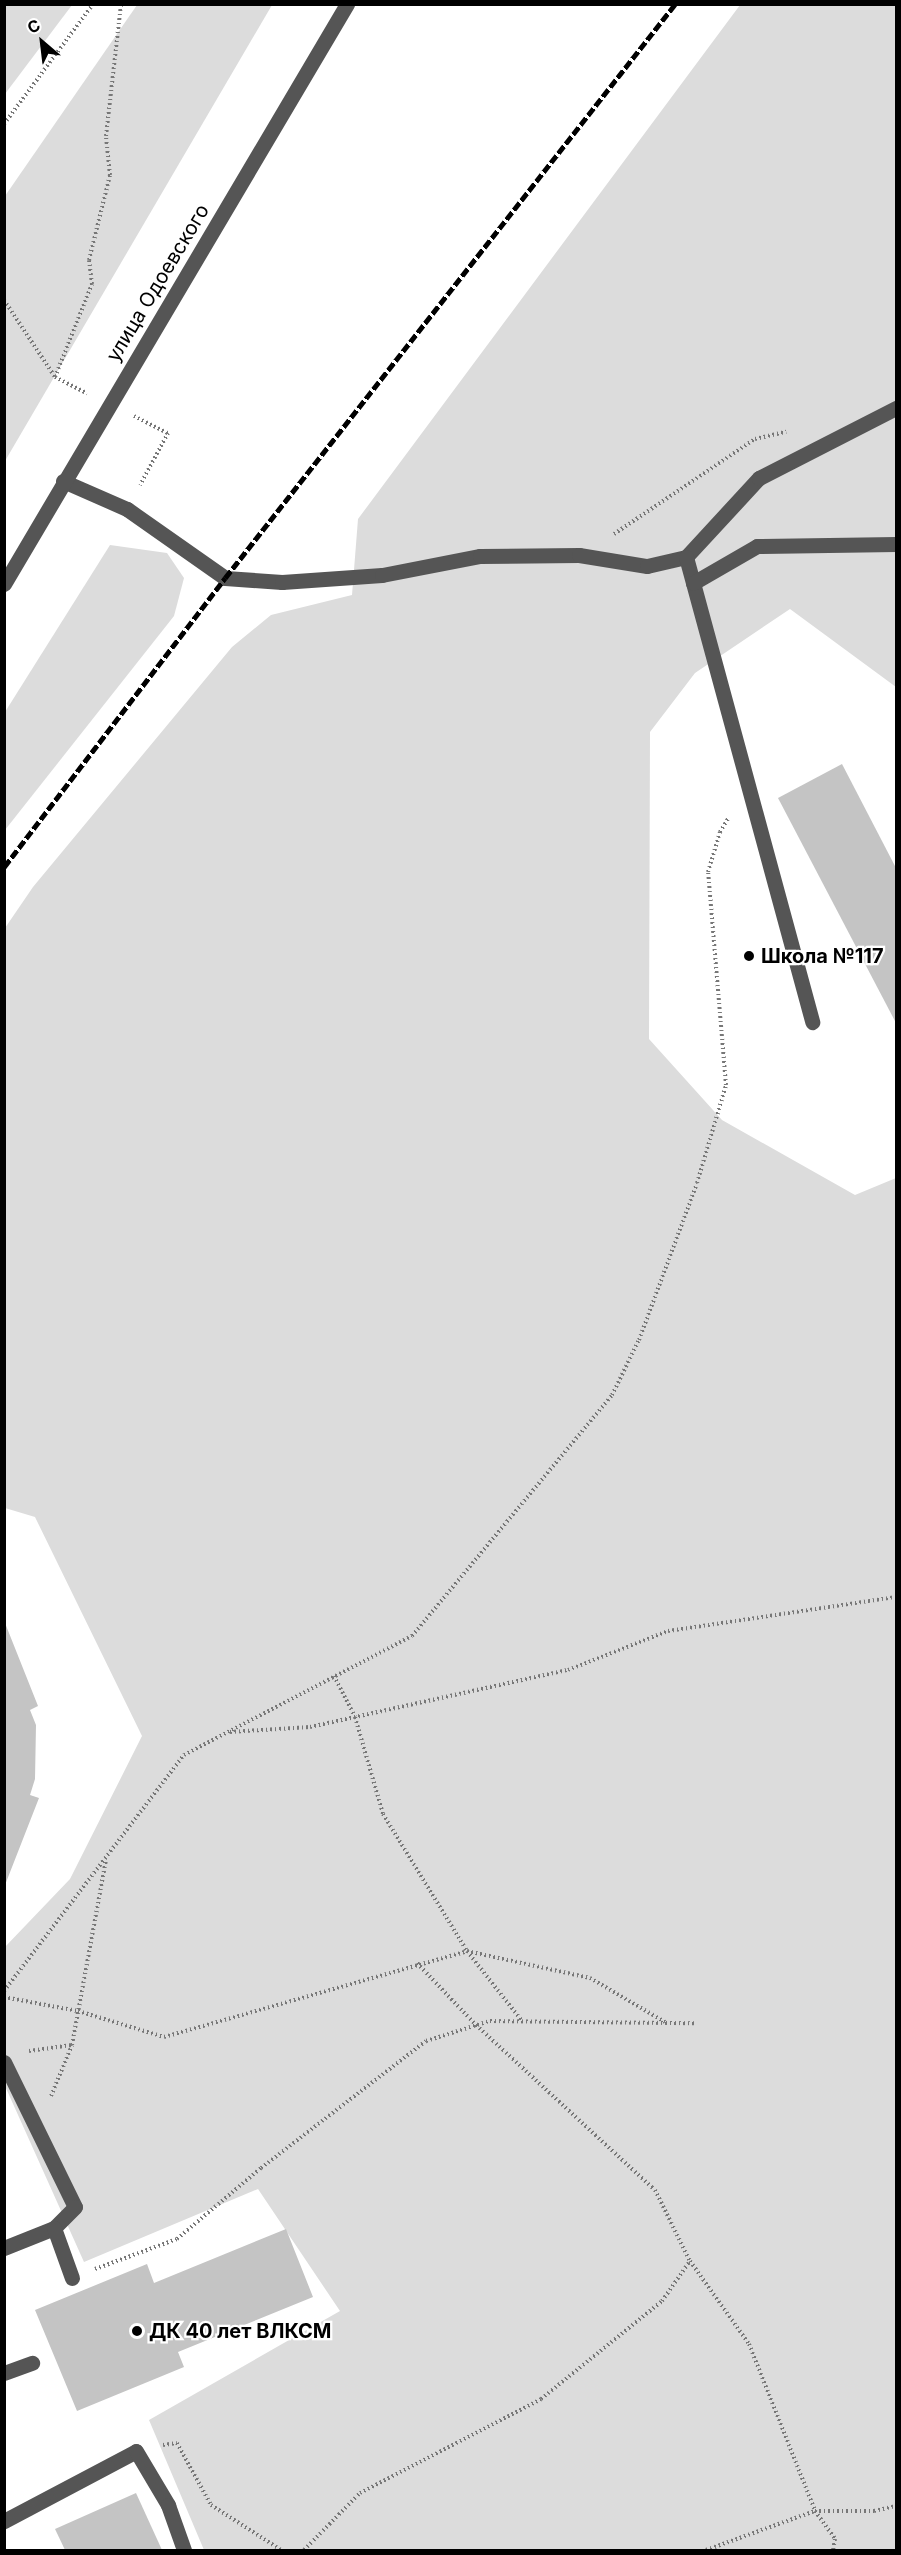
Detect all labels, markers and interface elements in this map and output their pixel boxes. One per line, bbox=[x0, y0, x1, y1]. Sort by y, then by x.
north arrow bbox=[12, 12, 72, 72]
text: С bbox=[24, 14, 43, 38]
street label: улица Одоевского bbox=[102, 200, 214, 366]
place label: Школа №117 bbox=[761, 944, 884, 968]
marker: Школа №117 bbox=[742, 949, 756, 963]
place label: ДК 40 лет ВЛКСМ bbox=[149, 2319, 331, 2343]
marker: ДК 40 лет ВЛКСМ bbox=[130, 2324, 144, 2338]

